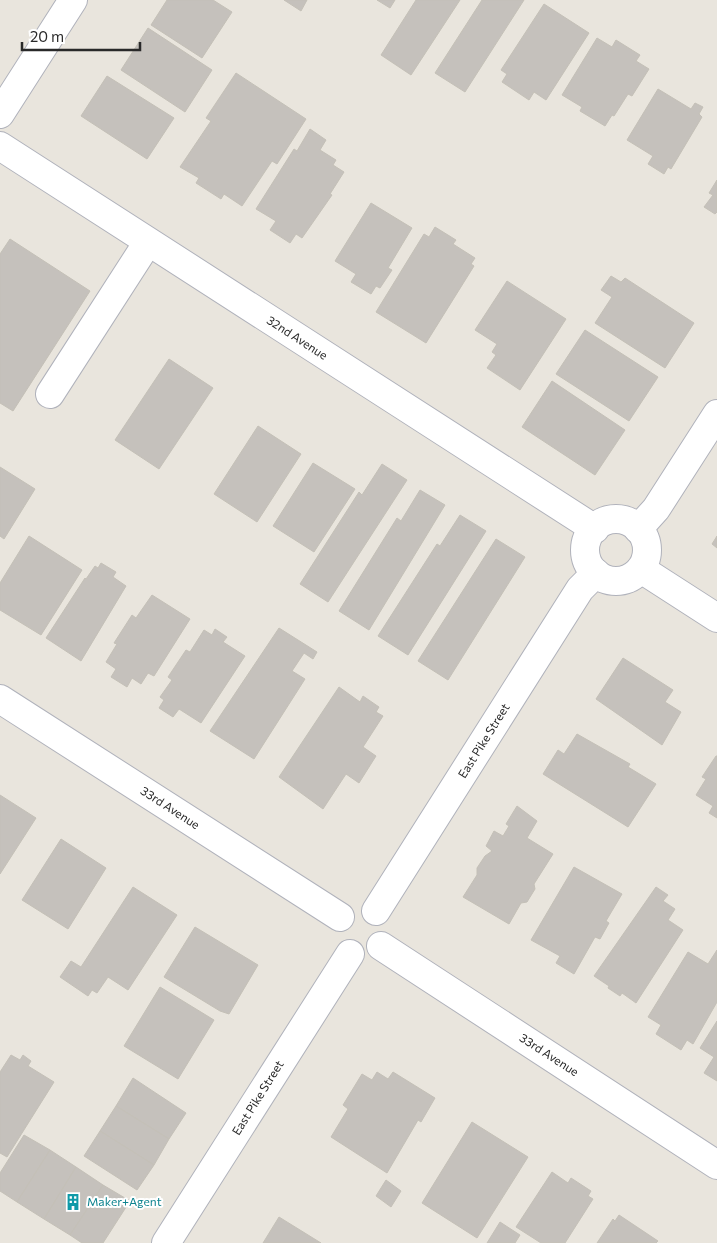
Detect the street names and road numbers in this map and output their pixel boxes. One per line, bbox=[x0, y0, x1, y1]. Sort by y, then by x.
street label: 32nd Avenue bbox=[265, 312, 331, 362]
street label: East Pike Street bbox=[455, 700, 512, 780]
street label: 33rd Avenue bbox=[138, 783, 203, 831]
street label: 33rd Avenue bbox=[517, 1030, 582, 1078]
street label: East Pike Street bbox=[229, 1057, 286, 1137]

